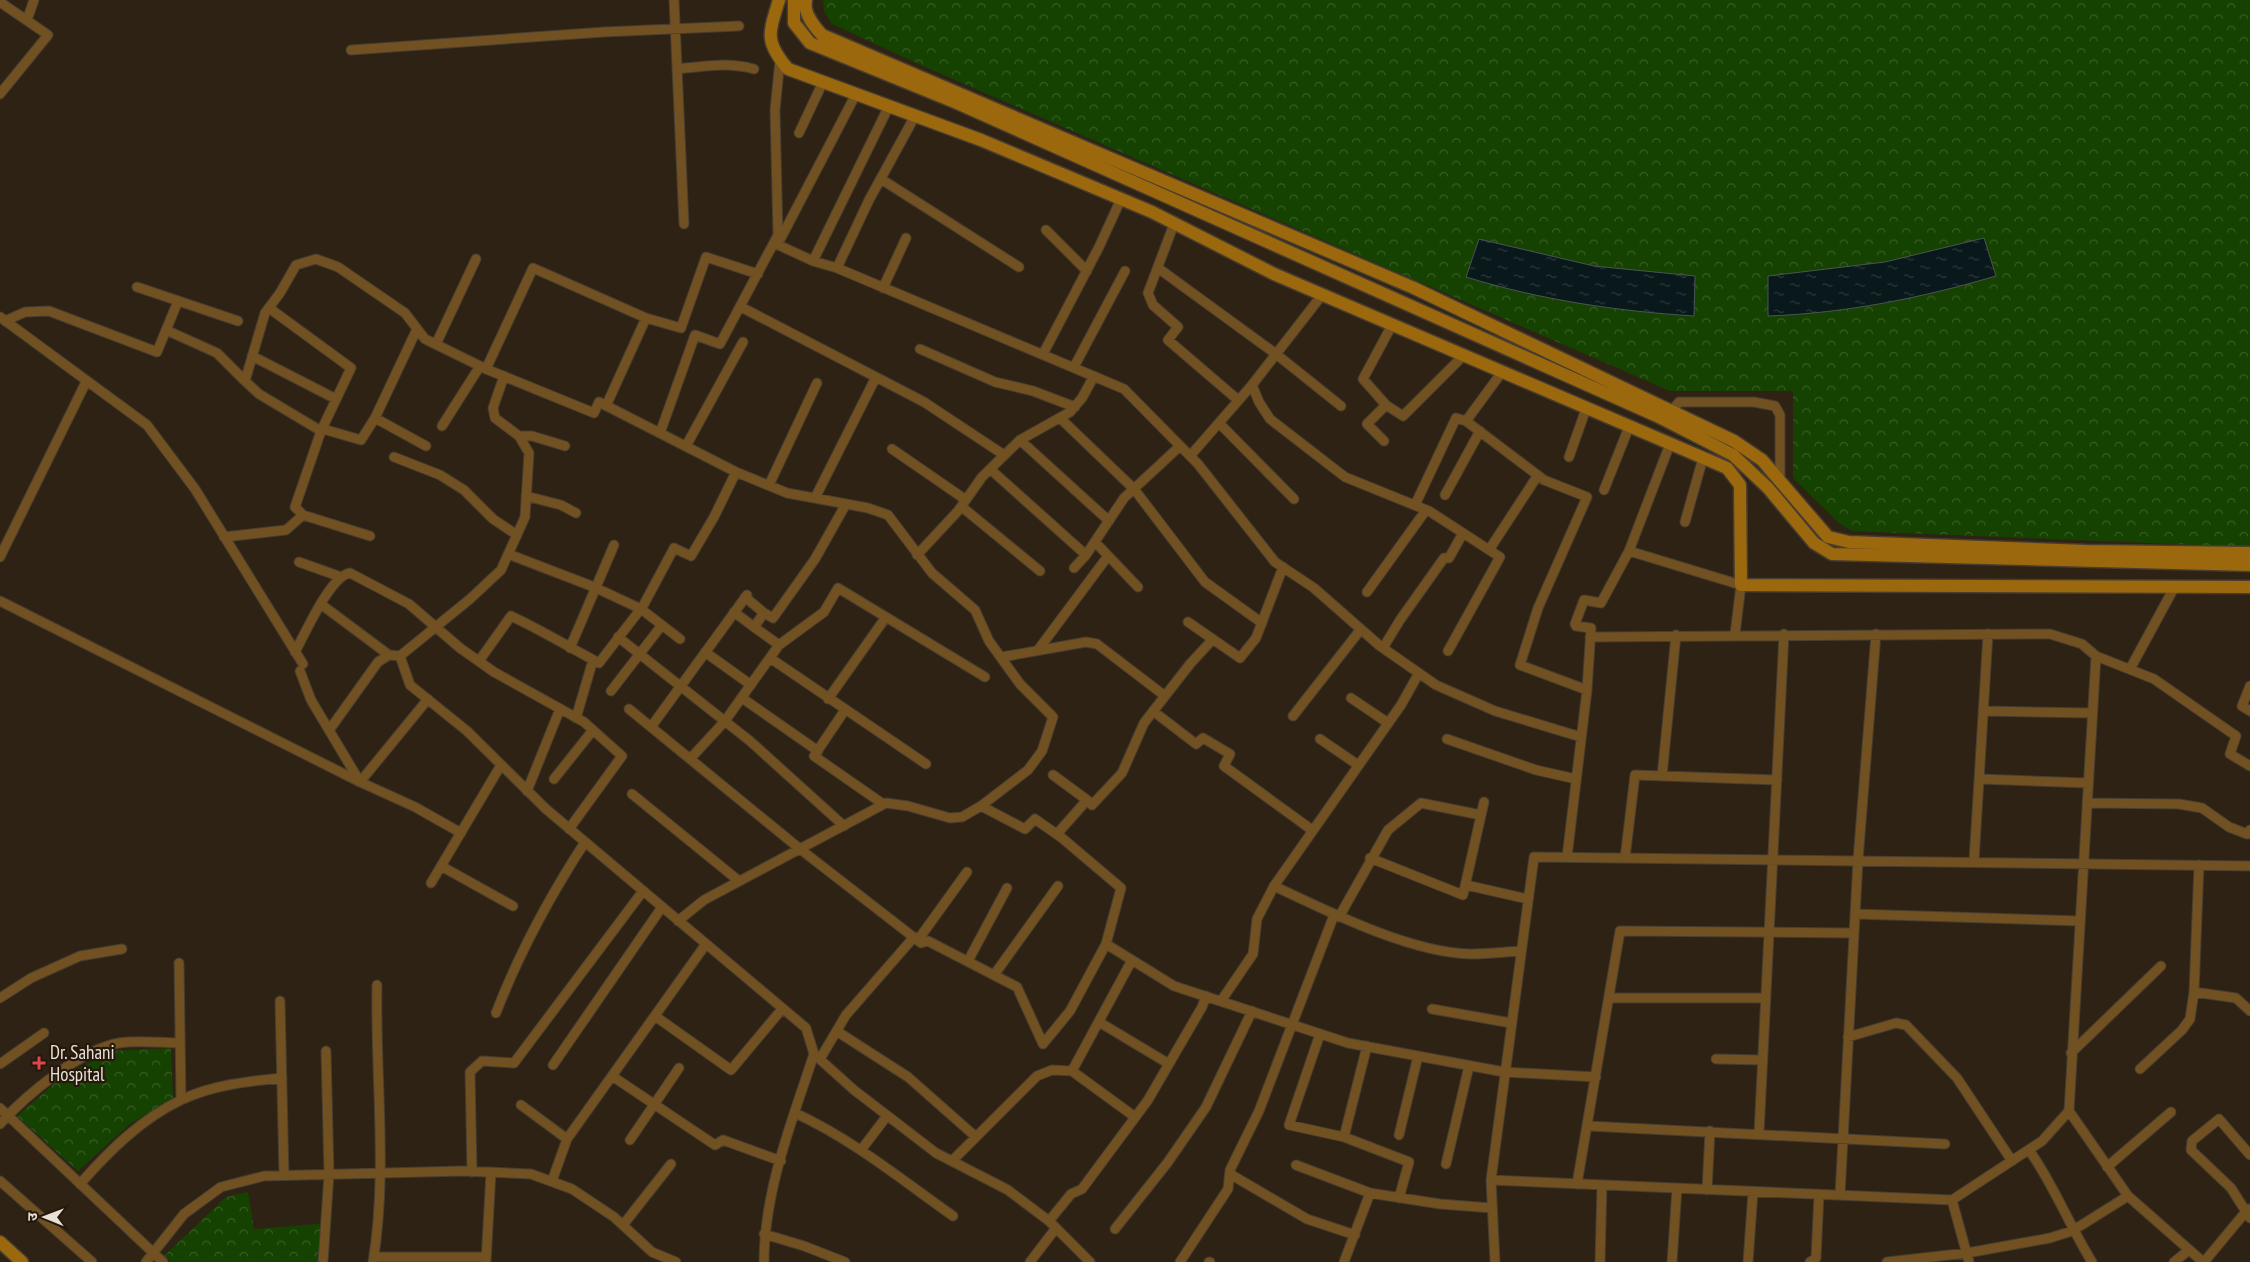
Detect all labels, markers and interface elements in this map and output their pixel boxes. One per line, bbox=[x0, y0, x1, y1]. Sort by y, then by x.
place label: Dr. Sahani Hospital bbox=[50, 1040, 115, 1086]
marker: Dr. Sahani Hospital bbox=[32, 1056, 46, 1070]
north arrow bbox=[20, 1192, 70, 1242]
text: उ bbox=[23, 1212, 41, 1221]

